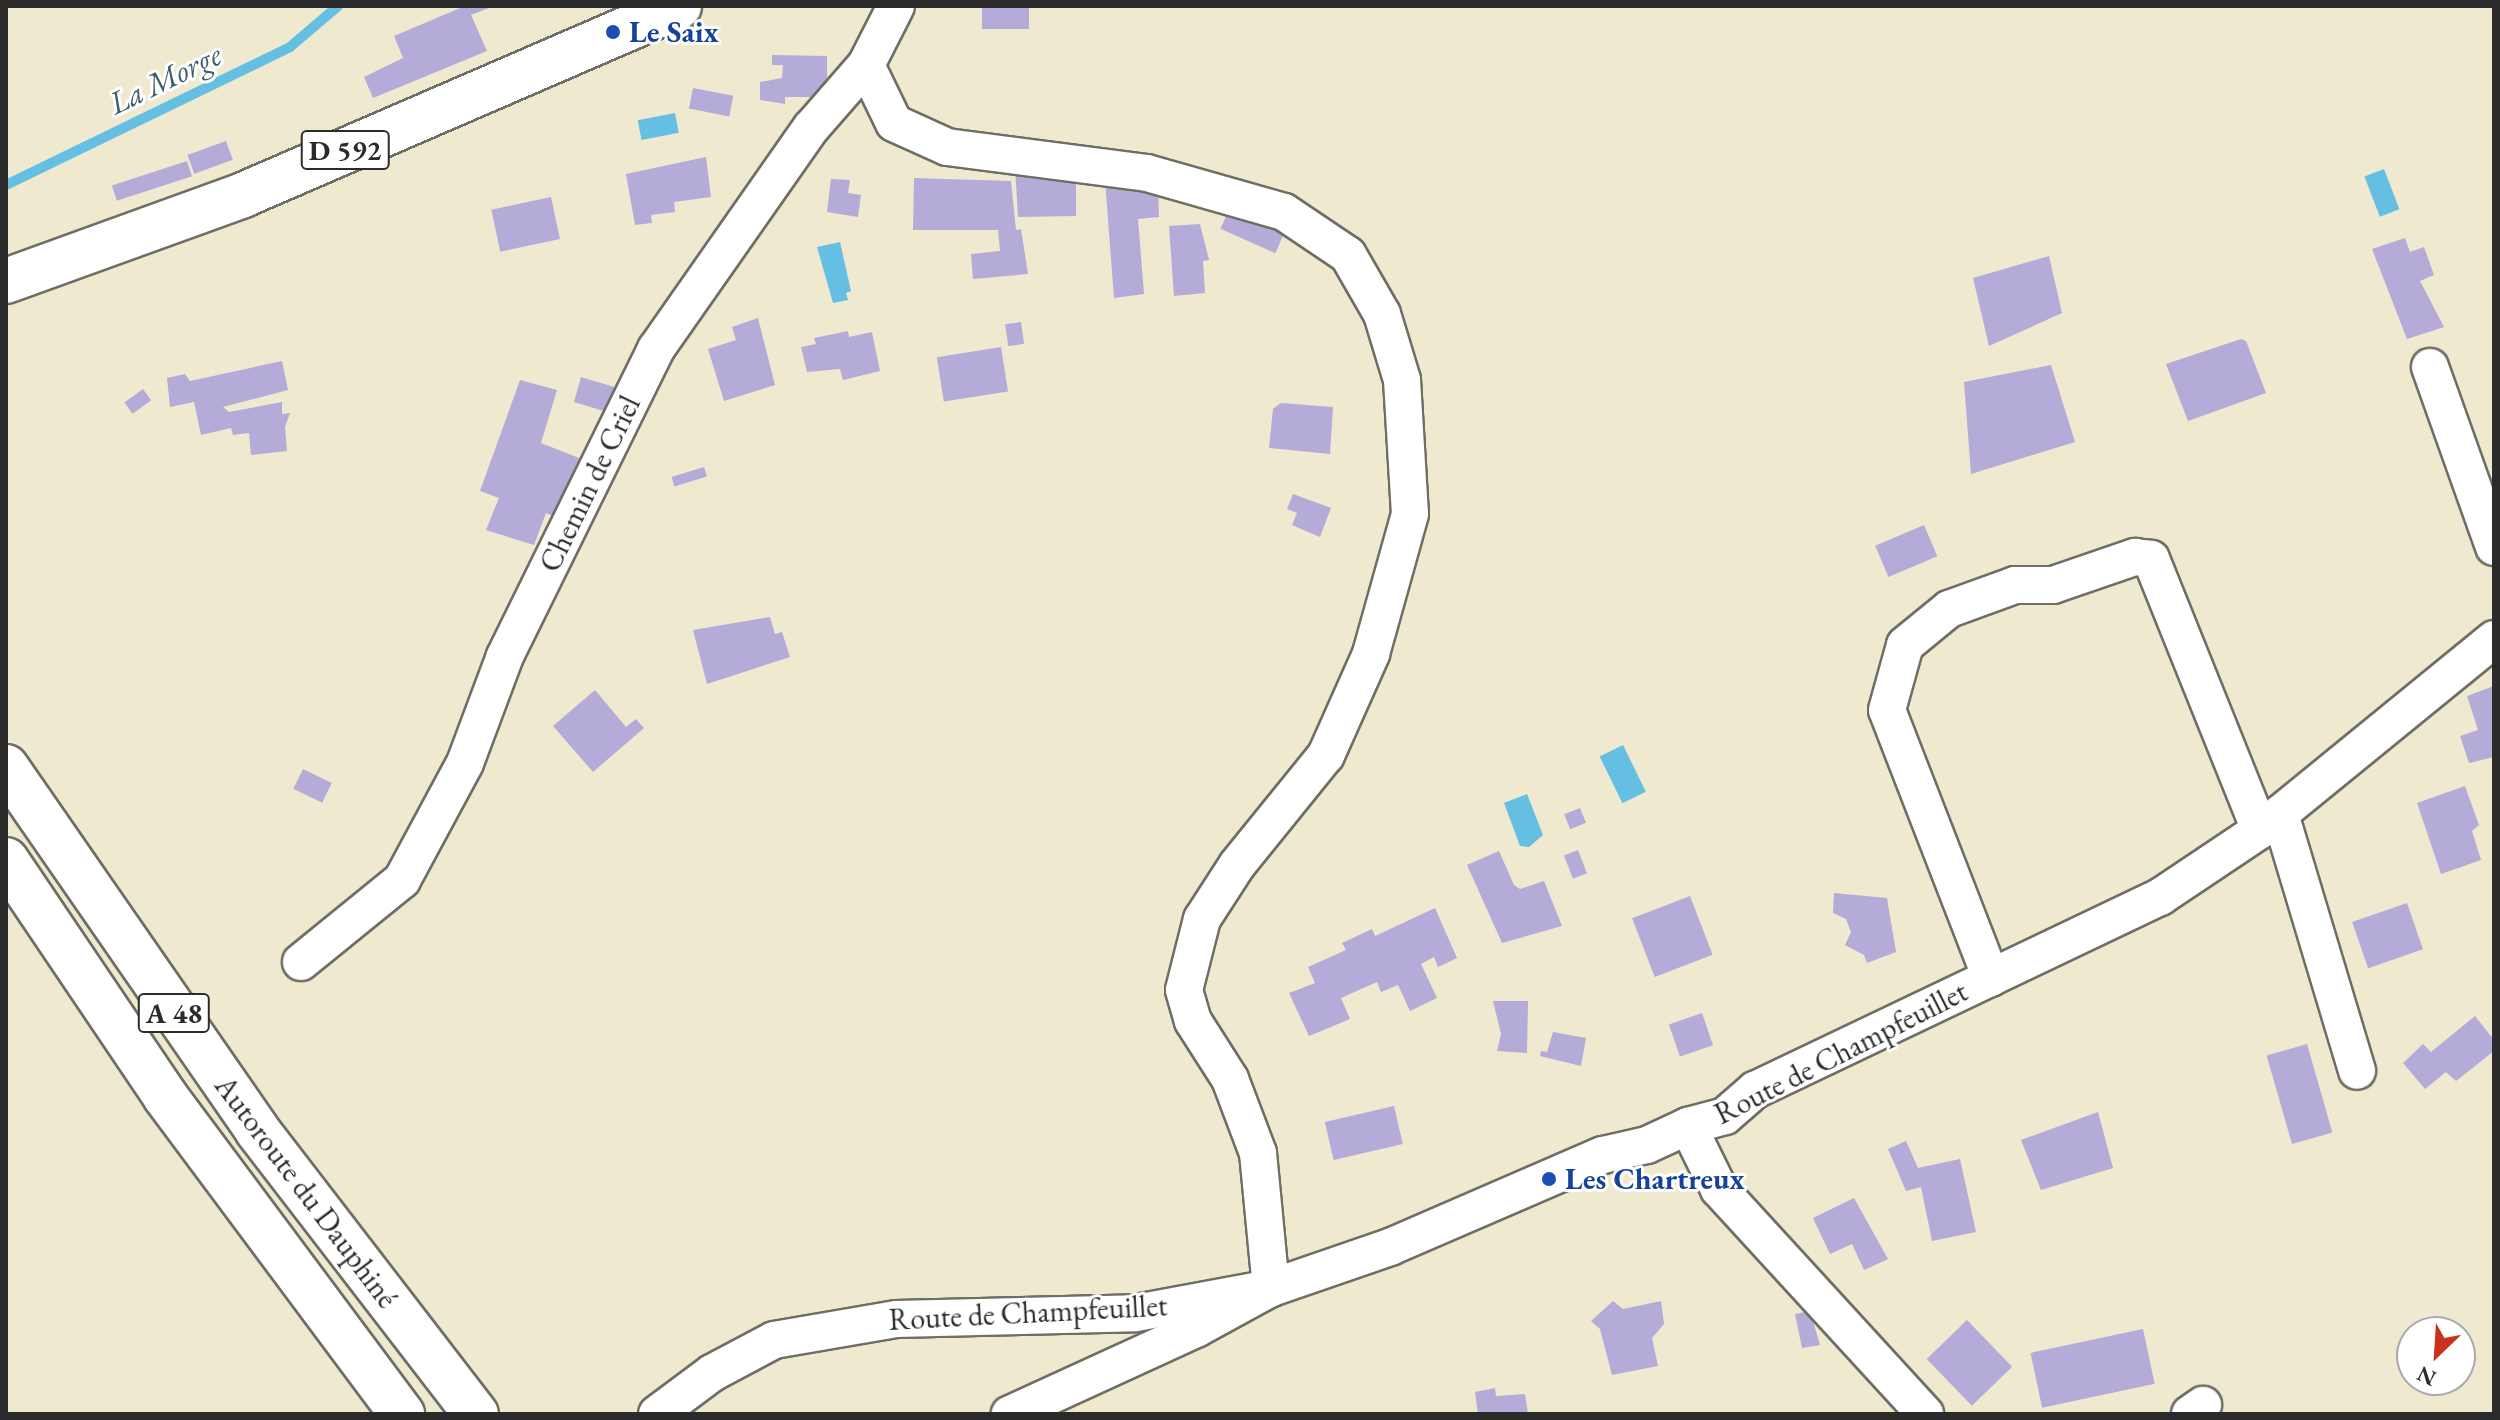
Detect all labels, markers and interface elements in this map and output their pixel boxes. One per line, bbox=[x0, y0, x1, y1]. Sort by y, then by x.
place label: Le Saix bbox=[629, 14, 719, 50]
marker: Le Saix bbox=[604, 23, 622, 41]
water label: La Morge bbox=[102, 35, 228, 123]
road number: D 592 bbox=[299, 126, 391, 174]
street label: Chemin de Criel bbox=[532, 390, 648, 578]
street label: Route de Champfeuillet bbox=[1709, 974, 1973, 1132]
road number: A 48 bbox=[136, 989, 212, 1037]
street label: Autoroute du Dauphiné bbox=[207, 1069, 405, 1315]
place label: Les Chartreux bbox=[1565, 1161, 1745, 1197]
marker: Les Chartreux bbox=[1540, 1170, 1558, 1188]
street label: Route de Champfeuillet bbox=[888, 1288, 1168, 1338]
north arrow bbox=[2396, 1316, 2476, 1396]
text: N bbox=[2412, 1359, 2441, 1393]

